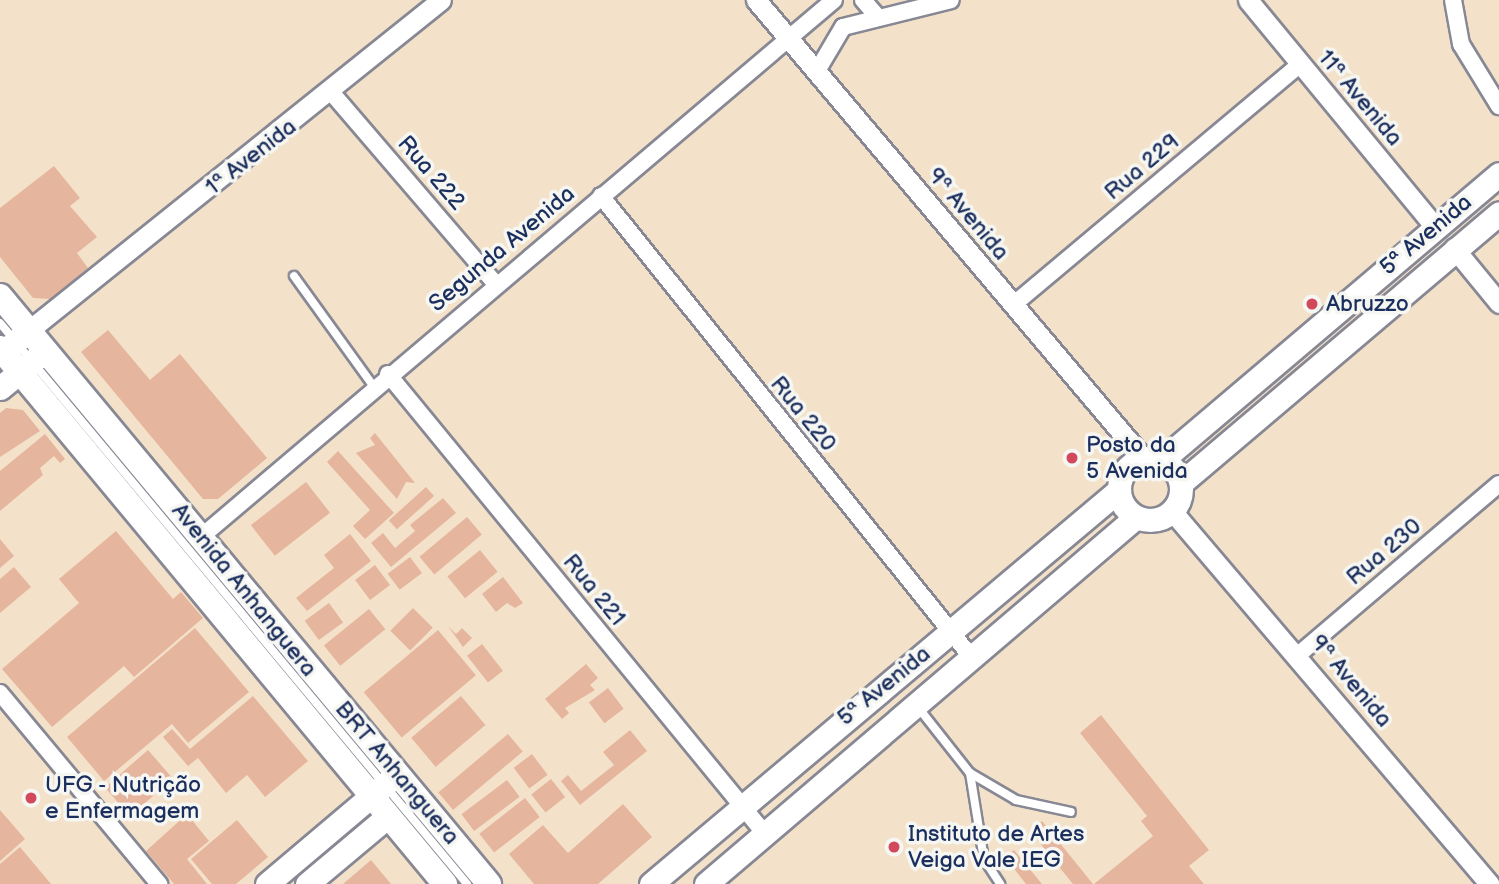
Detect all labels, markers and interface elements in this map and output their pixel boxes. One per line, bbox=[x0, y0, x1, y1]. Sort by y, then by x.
street label: 11ª Avenida bbox=[1312, 44, 1408, 152]
street label: 1ª Avenida bbox=[200, 113, 302, 201]
street label: Rua 229 bbox=[1099, 128, 1185, 206]
street label: Rua 222 bbox=[391, 130, 471, 216]
street label: 9ª Avenida bbox=[921, 162, 1015, 266]
street label: Segunda Avenida bbox=[424, 180, 580, 318]
street label: 5ª Avenida bbox=[1374, 189, 1478, 281]
place label: Abruzzo bbox=[1326, 290, 1409, 318]
marker: Abruzzo bbox=[1304, 296, 1320, 312]
street label: Rua 220 bbox=[764, 371, 842, 457]
place label: Posto da 5 Avenida bbox=[1086, 431, 1188, 485]
marker: Posto da 5 Avenida bbox=[1064, 450, 1080, 466]
street label: Avenida Anhanguera bbox=[166, 498, 322, 682]
street label: Rua 230 bbox=[1341, 513, 1427, 591]
street label: Rua 221 bbox=[557, 549, 631, 631]
street label: 9ª Avenida bbox=[1304, 629, 1398, 733]
street label: 5ª Avenida bbox=[832, 640, 936, 732]
street label: BRT Anhanguera bbox=[329, 696, 465, 850]
place label: UFG - Nutrição e Enfermagem bbox=[45, 771, 203, 825]
marker: UFG - Nutrição e Enfermagem bbox=[23, 790, 39, 806]
place label: Instituto de Artes Veiga Vale IEG bbox=[908, 820, 1084, 874]
marker: Instituto de Artes Veiga Vale IEG bbox=[886, 839, 902, 855]

